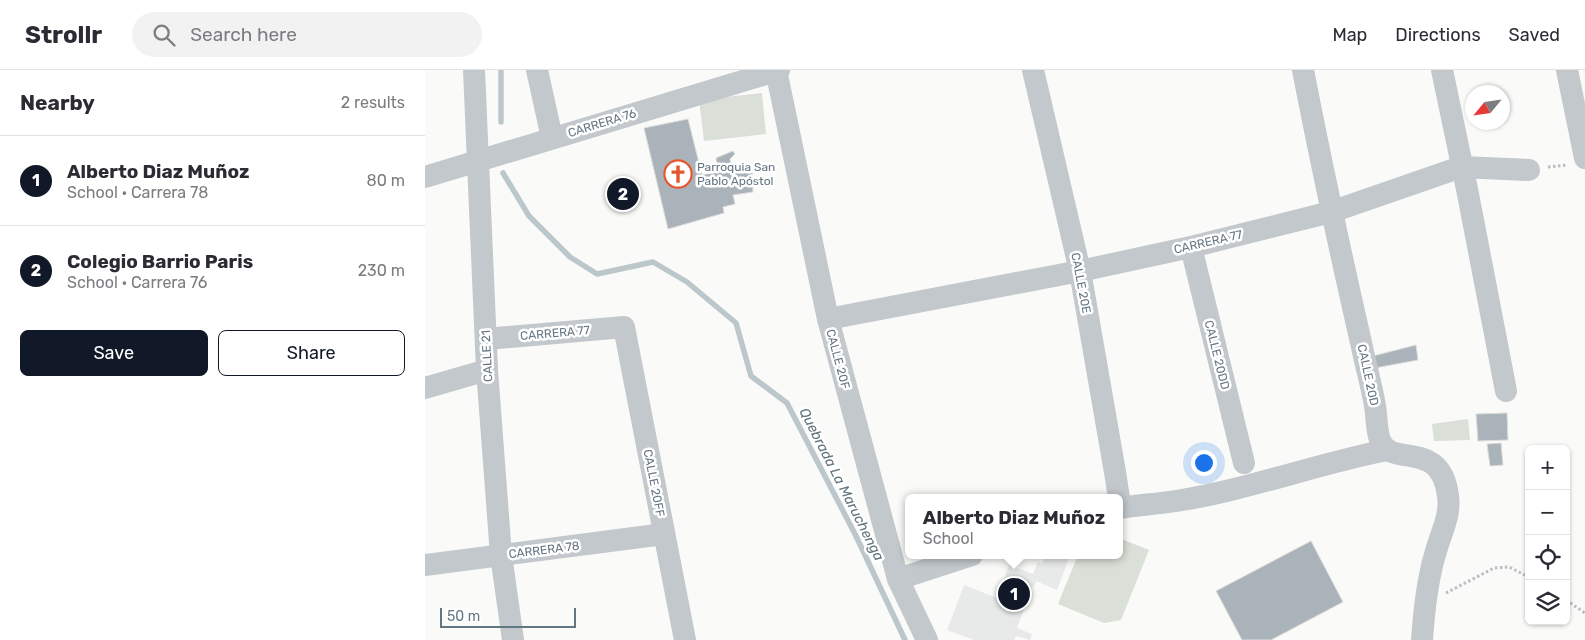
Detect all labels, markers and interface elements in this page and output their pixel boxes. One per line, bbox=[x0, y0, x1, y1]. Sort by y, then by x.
search box bbox=[132, 12, 482, 57]
text: Strollr bbox=[25, 21, 102, 49]
icon: search bbox=[150, 21, 178, 49]
text: Search here bbox=[190, 23, 297, 46]
text: Map bbox=[1332, 24, 1367, 46]
text: Directions bbox=[1395, 24, 1481, 46]
text: Saved bbox=[1509, 24, 1560, 46]
north arrow bbox=[1465, 85, 1510, 130]
text: Nearby bbox=[20, 90, 95, 115]
text: 2 results bbox=[341, 93, 405, 112]
street label: CARRERA 76 bbox=[566, 106, 638, 140]
church icon: Parroquia San Pablo Apóstol bbox=[663, 159, 693, 189]
text: Alberto Diaz Muñoz bbox=[67, 160, 249, 183]
place label: Parroquia San Pablo Apóstol bbox=[697, 160, 775, 188]
text: 1 bbox=[32, 171, 40, 190]
text: 80 m bbox=[367, 171, 405, 190]
pin: 2 bbox=[607, 175, 639, 213]
text: School · Carrera 78 bbox=[67, 183, 208, 202]
street label: CARRERA 77 bbox=[1172, 227, 1244, 257]
text: Colegio Barrio Paris bbox=[67, 250, 253, 273]
street label: CALLE 20E bbox=[1068, 251, 1094, 315]
text: 2 bbox=[31, 261, 41, 280]
text: 230 m bbox=[358, 261, 405, 280]
text: School · Carrera 76 bbox=[67, 273, 207, 292]
street label: CALLE 20DD bbox=[1202, 319, 1232, 391]
street label: CARRERA 77 bbox=[520, 323, 590, 343]
street label: CALLE 20F bbox=[823, 328, 853, 390]
button: Save bbox=[20, 330, 208, 376]
button: Share bbox=[218, 330, 405, 376]
street label: CALLE 21 bbox=[479, 330, 495, 382]
street label: CALLE 20D bbox=[1355, 343, 1381, 407]
water label: Quebrada La Maruchenga bbox=[796, 405, 888, 564]
map controls bbox=[1525, 445, 1570, 625]
button: + bbox=[1525, 445, 1570, 490]
street label: CALLE 20FF bbox=[641, 448, 667, 518]
your location bbox=[1191, 450, 1217, 476]
button: − bbox=[1525, 490, 1570, 535]
popup bbox=[905, 494, 1123, 559]
text: Alberto Diaz Muñoz bbox=[923, 506, 1105, 529]
text: School bbox=[923, 529, 974, 548]
button: locate bbox=[1525, 535, 1570, 580]
street label: CARRERA 78 bbox=[508, 539, 580, 561]
pin: 1 bbox=[998, 575, 1030, 613]
button: layers bbox=[1525, 580, 1570, 625]
scale bar bbox=[440, 605, 576, 628]
text: 50 m bbox=[447, 608, 480, 625]

